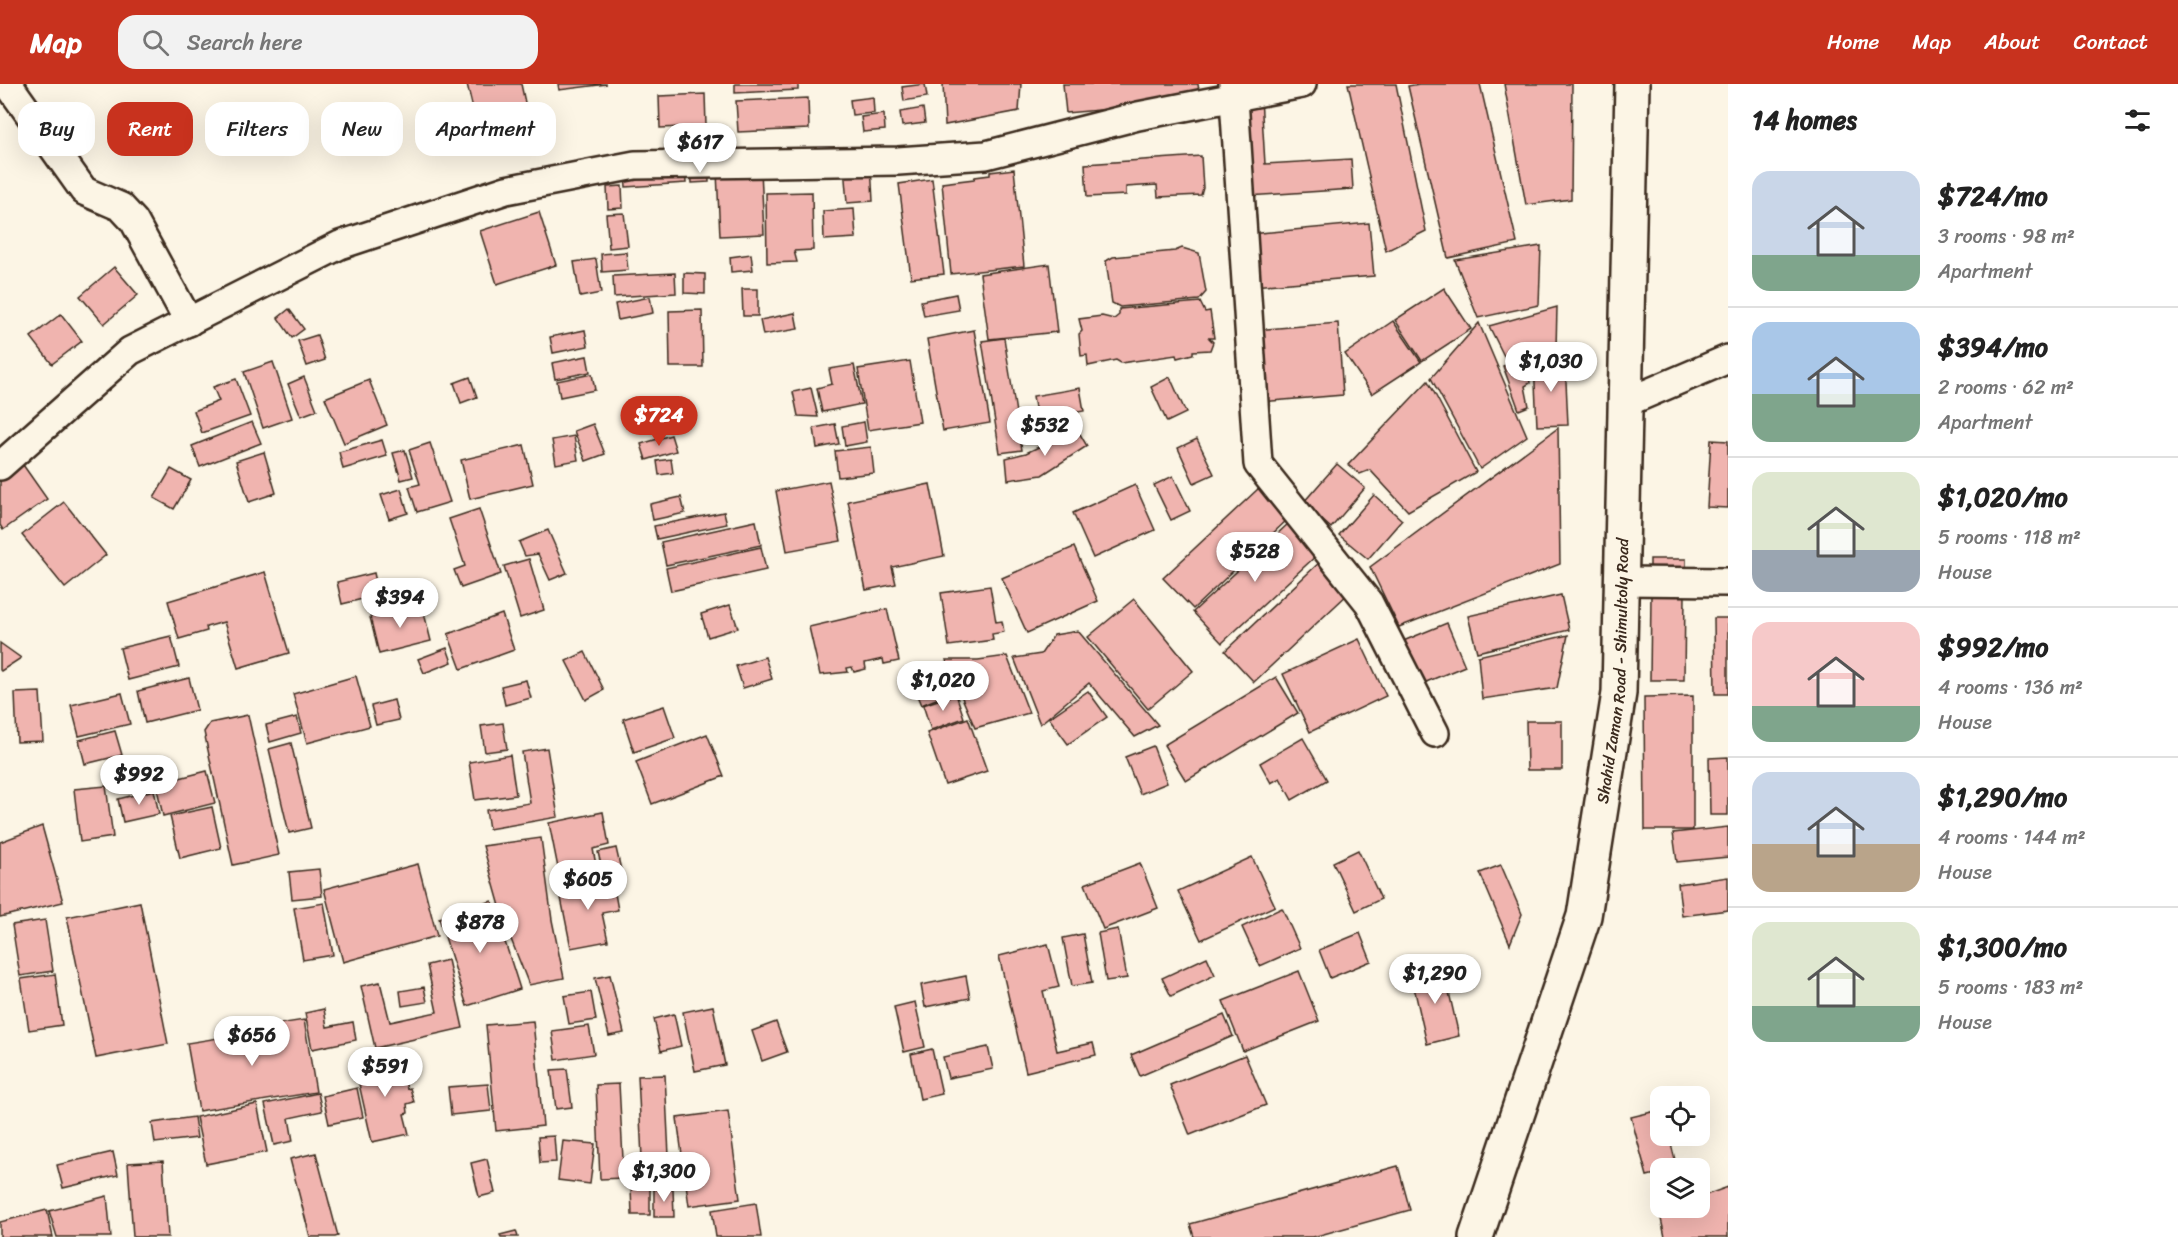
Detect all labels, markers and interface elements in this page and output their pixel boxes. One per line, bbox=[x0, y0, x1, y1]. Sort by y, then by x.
search box bbox=[118, 15, 538, 69]
text: Map bbox=[30, 18, 82, 67]
text: Search here bbox=[187, 23, 303, 62]
text: Home bbox=[1827, 23, 1879, 61]
text: Map bbox=[1912, 23, 1951, 61]
text: About bbox=[1984, 23, 2041, 61]
text: Contact bbox=[2074, 23, 2148, 61]
icon: search bbox=[139, 26, 172, 59]
text: 14 homes bbox=[1752, 97, 1857, 143]
chip: Buy bbox=[18, 102, 95, 156]
chip: Rent bbox=[107, 102, 193, 156]
chip: Filters bbox=[205, 102, 309, 156]
chip: New bbox=[321, 102, 403, 156]
chip: Apartment bbox=[415, 102, 556, 156]
icon: filters bbox=[2121, 104, 2154, 137]
pin: $617 bbox=[664, 123, 736, 174]
text: $617 bbox=[678, 125, 722, 160]
text: $724/mo bbox=[1938, 173, 2048, 219]
icon: home bbox=[1800, 195, 1872, 267]
text: 3 rooms · 98 m² bbox=[1938, 219, 2075, 254]
text: Apartment bbox=[1938, 254, 2032, 289]
text: $394/mo bbox=[1938, 324, 2048, 370]
pin: $1,030 bbox=[1502, 342, 1600, 393]
text: $1,030 bbox=[1519, 344, 1583, 379]
icon: home bbox=[1800, 346, 1872, 418]
text: 2 rooms · 62 m² bbox=[1938, 370, 2074, 405]
pin: $724 bbox=[623, 396, 695, 447]
text: $724 bbox=[635, 398, 683, 433]
text: Apartment bbox=[1938, 405, 2032, 440]
pin: $532 bbox=[1009, 406, 1081, 457]
text: $532 bbox=[1021, 408, 1069, 443]
text: $1,020/mo bbox=[1938, 474, 2068, 520]
icon: home bbox=[1800, 496, 1872, 568]
text: 5 rooms · 118 m² bbox=[1938, 520, 2081, 555]
pin: $528 bbox=[1219, 532, 1291, 583]
text: $528 bbox=[1230, 534, 1280, 569]
street label: Shahid Zaman Road - Shimultoly Road bbox=[1588, 536, 1637, 806]
text: House bbox=[1938, 555, 1992, 590]
pin: $394 bbox=[364, 578, 436, 629]
text: $394 bbox=[375, 580, 425, 615]
text: $992/mo bbox=[1938, 624, 2049, 670]
icon: home bbox=[1800, 646, 1872, 718]
pin: $1,020 bbox=[894, 661, 992, 712]
text: $1,020 bbox=[911, 663, 975, 698]
text: 4 rooms · 136 m² bbox=[1938, 670, 2083, 705]
text: House bbox=[1938, 705, 1992, 740]
pin: $992 bbox=[103, 755, 175, 806]
text: $992 bbox=[114, 757, 164, 792]
text: $1,290/mo bbox=[1938, 774, 2067, 820]
icon: home bbox=[1800, 796, 1872, 868]
text: 4 rooms · 144 m² bbox=[1938, 820, 2086, 855]
text: House bbox=[1938, 855, 1992, 890]
pin: $605 bbox=[552, 860, 624, 911]
text: $605 bbox=[563, 862, 613, 897]
pin: $878 bbox=[444, 903, 516, 954]
text: $878 bbox=[456, 905, 505, 940]
text: $1,300/mo bbox=[1938, 924, 2067, 970]
icon: home bbox=[1800, 946, 1872, 1018]
pin: $1,290 bbox=[1386, 954, 1484, 1005]
text: $1,290 bbox=[1403, 956, 1467, 991]
text: 5 rooms · 183 m² bbox=[1938, 970, 2083, 1005]
text: House bbox=[1938, 1005, 1992, 1040]
pin: $656 bbox=[216, 1016, 288, 1067]
text: $656 bbox=[228, 1018, 276, 1053]
pin: $591 bbox=[349, 1047, 421, 1098]
text: $591 bbox=[362, 1049, 408, 1084]
map controls bbox=[1650, 1086, 1710, 1218]
button: locate bbox=[1650, 1086, 1710, 1146]
pin: $1,300 bbox=[615, 1152, 713, 1203]
text: $1,300 bbox=[632, 1154, 696, 1189]
button: layers bbox=[1650, 1158, 1710, 1218]

